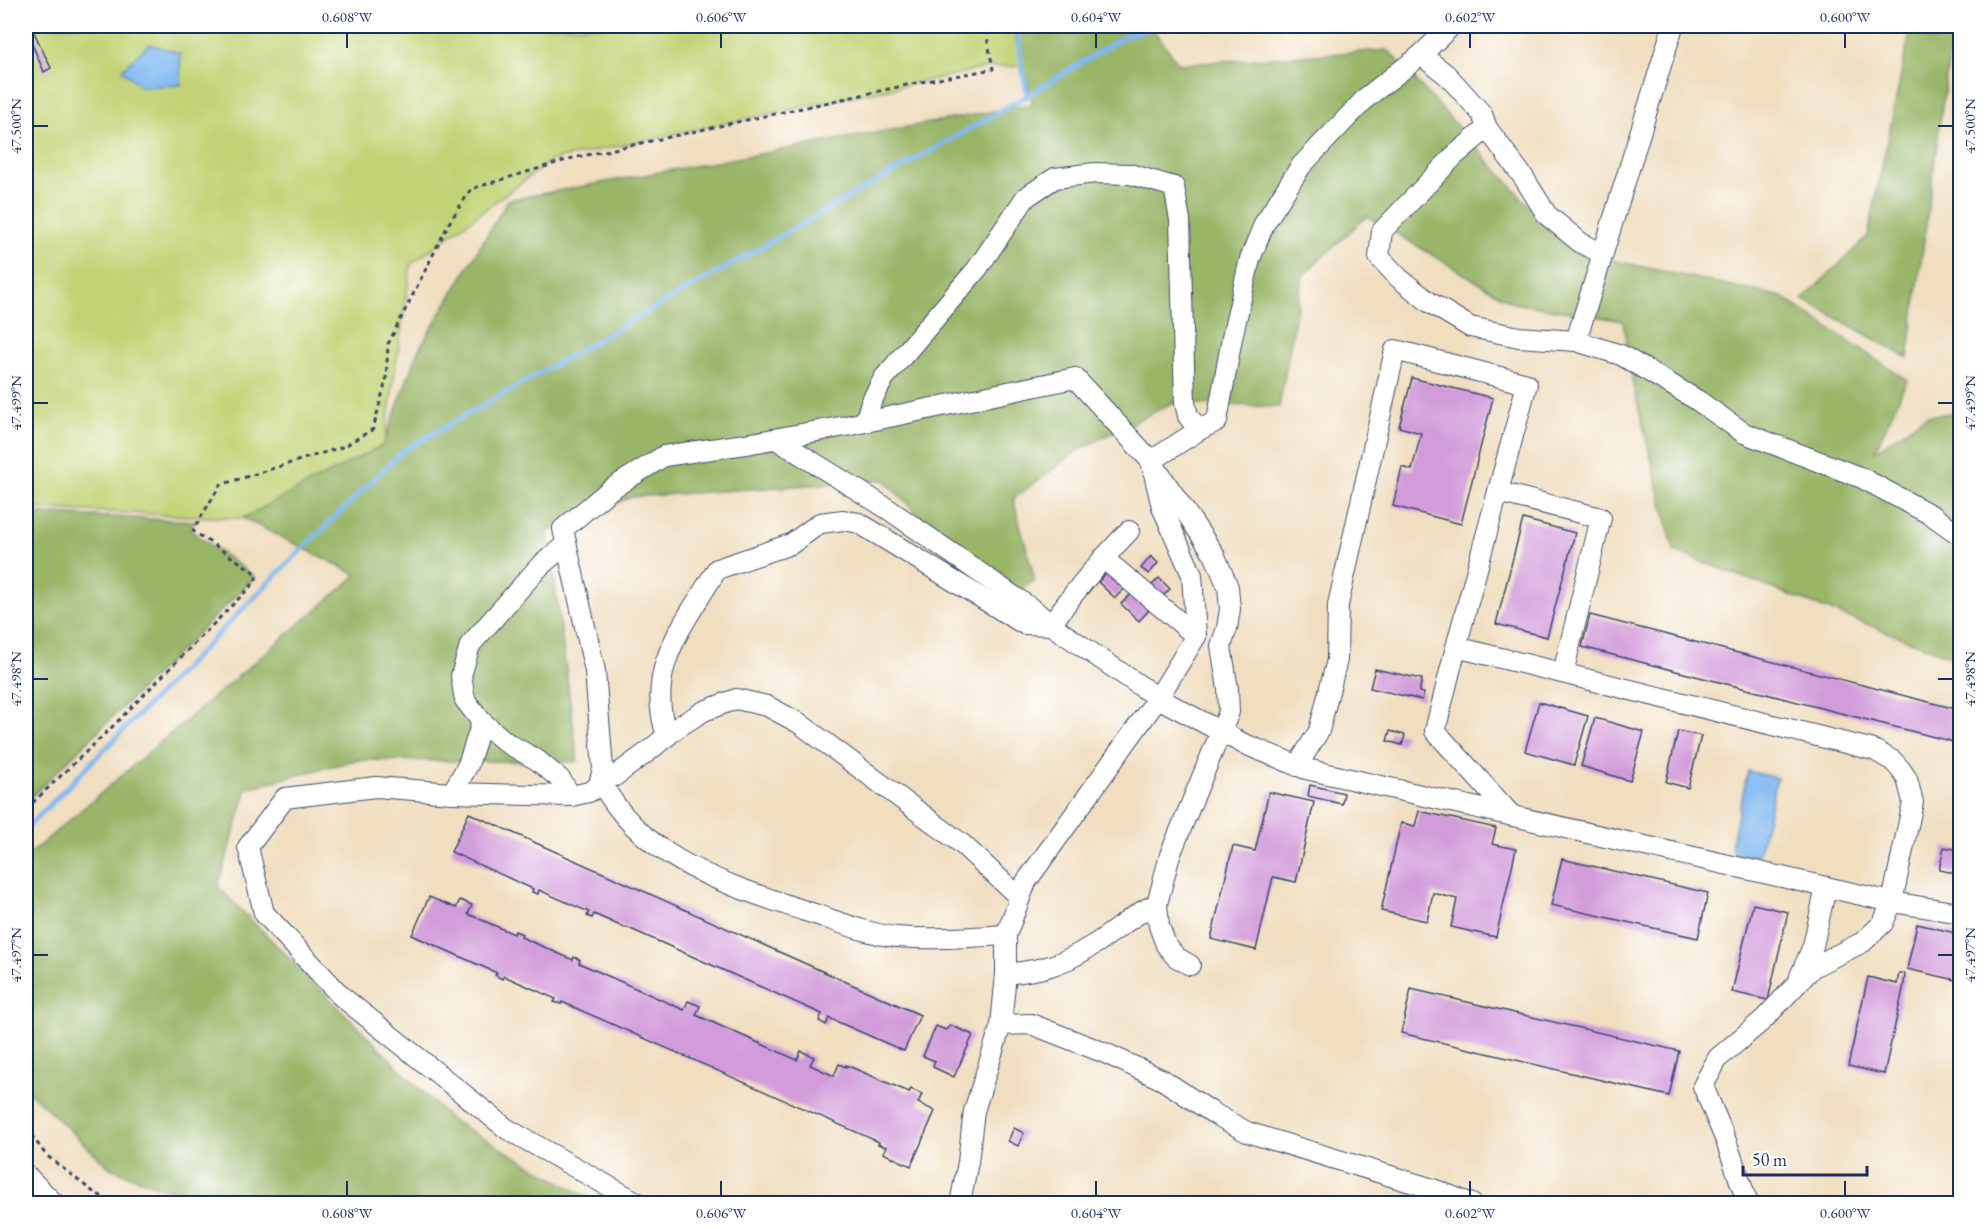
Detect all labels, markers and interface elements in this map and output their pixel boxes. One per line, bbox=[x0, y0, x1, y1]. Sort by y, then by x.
text: 0.608°W bbox=[322, 7, 372, 26]
text: 0.606°W bbox=[696, 7, 746, 26]
text: 0.604°W bbox=[1071, 7, 1121, 26]
text: 0.602°W bbox=[1445, 7, 1495, 26]
text: 0.600°W bbox=[1820, 7, 1870, 26]
text: 47.500°N bbox=[6, 98, 25, 154]
text: 47.500°N bbox=[1960, 98, 1979, 154]
text: 47.499°N bbox=[6, 375, 25, 431]
text: 47.499°N bbox=[1960, 375, 1979, 431]
text: 47.498°N bbox=[6, 651, 25, 707]
text: 47.498°N bbox=[1960, 651, 1979, 707]
text: 47.497°N bbox=[6, 927, 25, 983]
text: 47.497°N bbox=[1960, 927, 1979, 983]
scale bar bbox=[1743, 1139, 1868, 1177]
text: 50 m bbox=[1752, 1148, 1787, 1171]
text: 0.608°W bbox=[322, 1203, 372, 1222]
text: 0.606°W bbox=[696, 1203, 746, 1222]
text: 0.604°W bbox=[1071, 1203, 1121, 1222]
text: 0.602°W bbox=[1445, 1203, 1495, 1222]
text: 0.600°W bbox=[1820, 1203, 1870, 1222]

